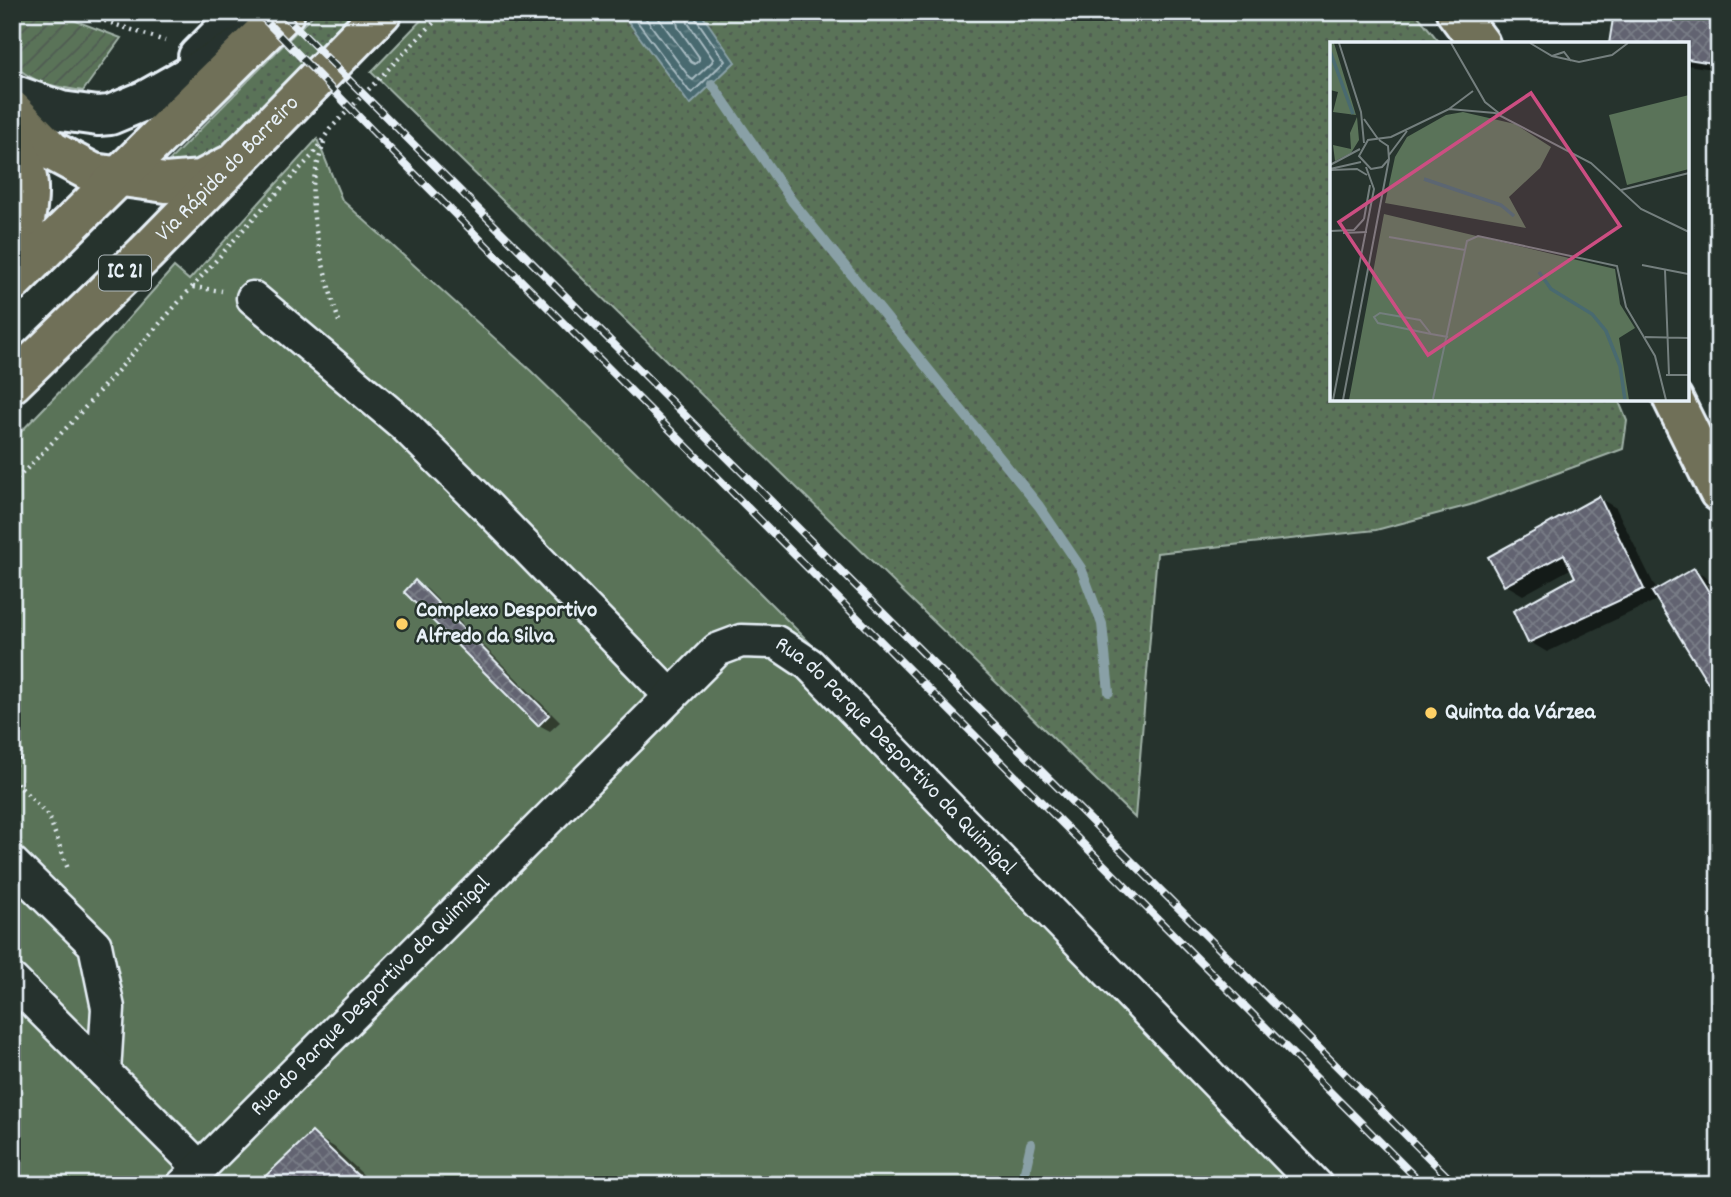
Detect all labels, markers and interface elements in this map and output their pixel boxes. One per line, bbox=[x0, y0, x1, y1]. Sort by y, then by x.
inset map bbox=[1330, 42, 1689, 401]
street label: Via Rápida do Barreiro bbox=[148, 88, 308, 250]
road number: IC 21 bbox=[99, 256, 151, 290]
place label: Complexo Desportivo Alfredo da Silva bbox=[416, 595, 597, 654]
marker: Complexo Desportivo Alfredo da Silva bbox=[394, 616, 410, 632]
street label: Rua do Parque Desportivo da Quimigal bbox=[768, 629, 1024, 884]
place label: Quinta da Várzea bbox=[1445, 697, 1596, 730]
marker: Quinta da Várzea bbox=[1423, 705, 1439, 721]
street label: Rua do Parque Desportivo da Quimigal bbox=[243, 868, 499, 1125]

